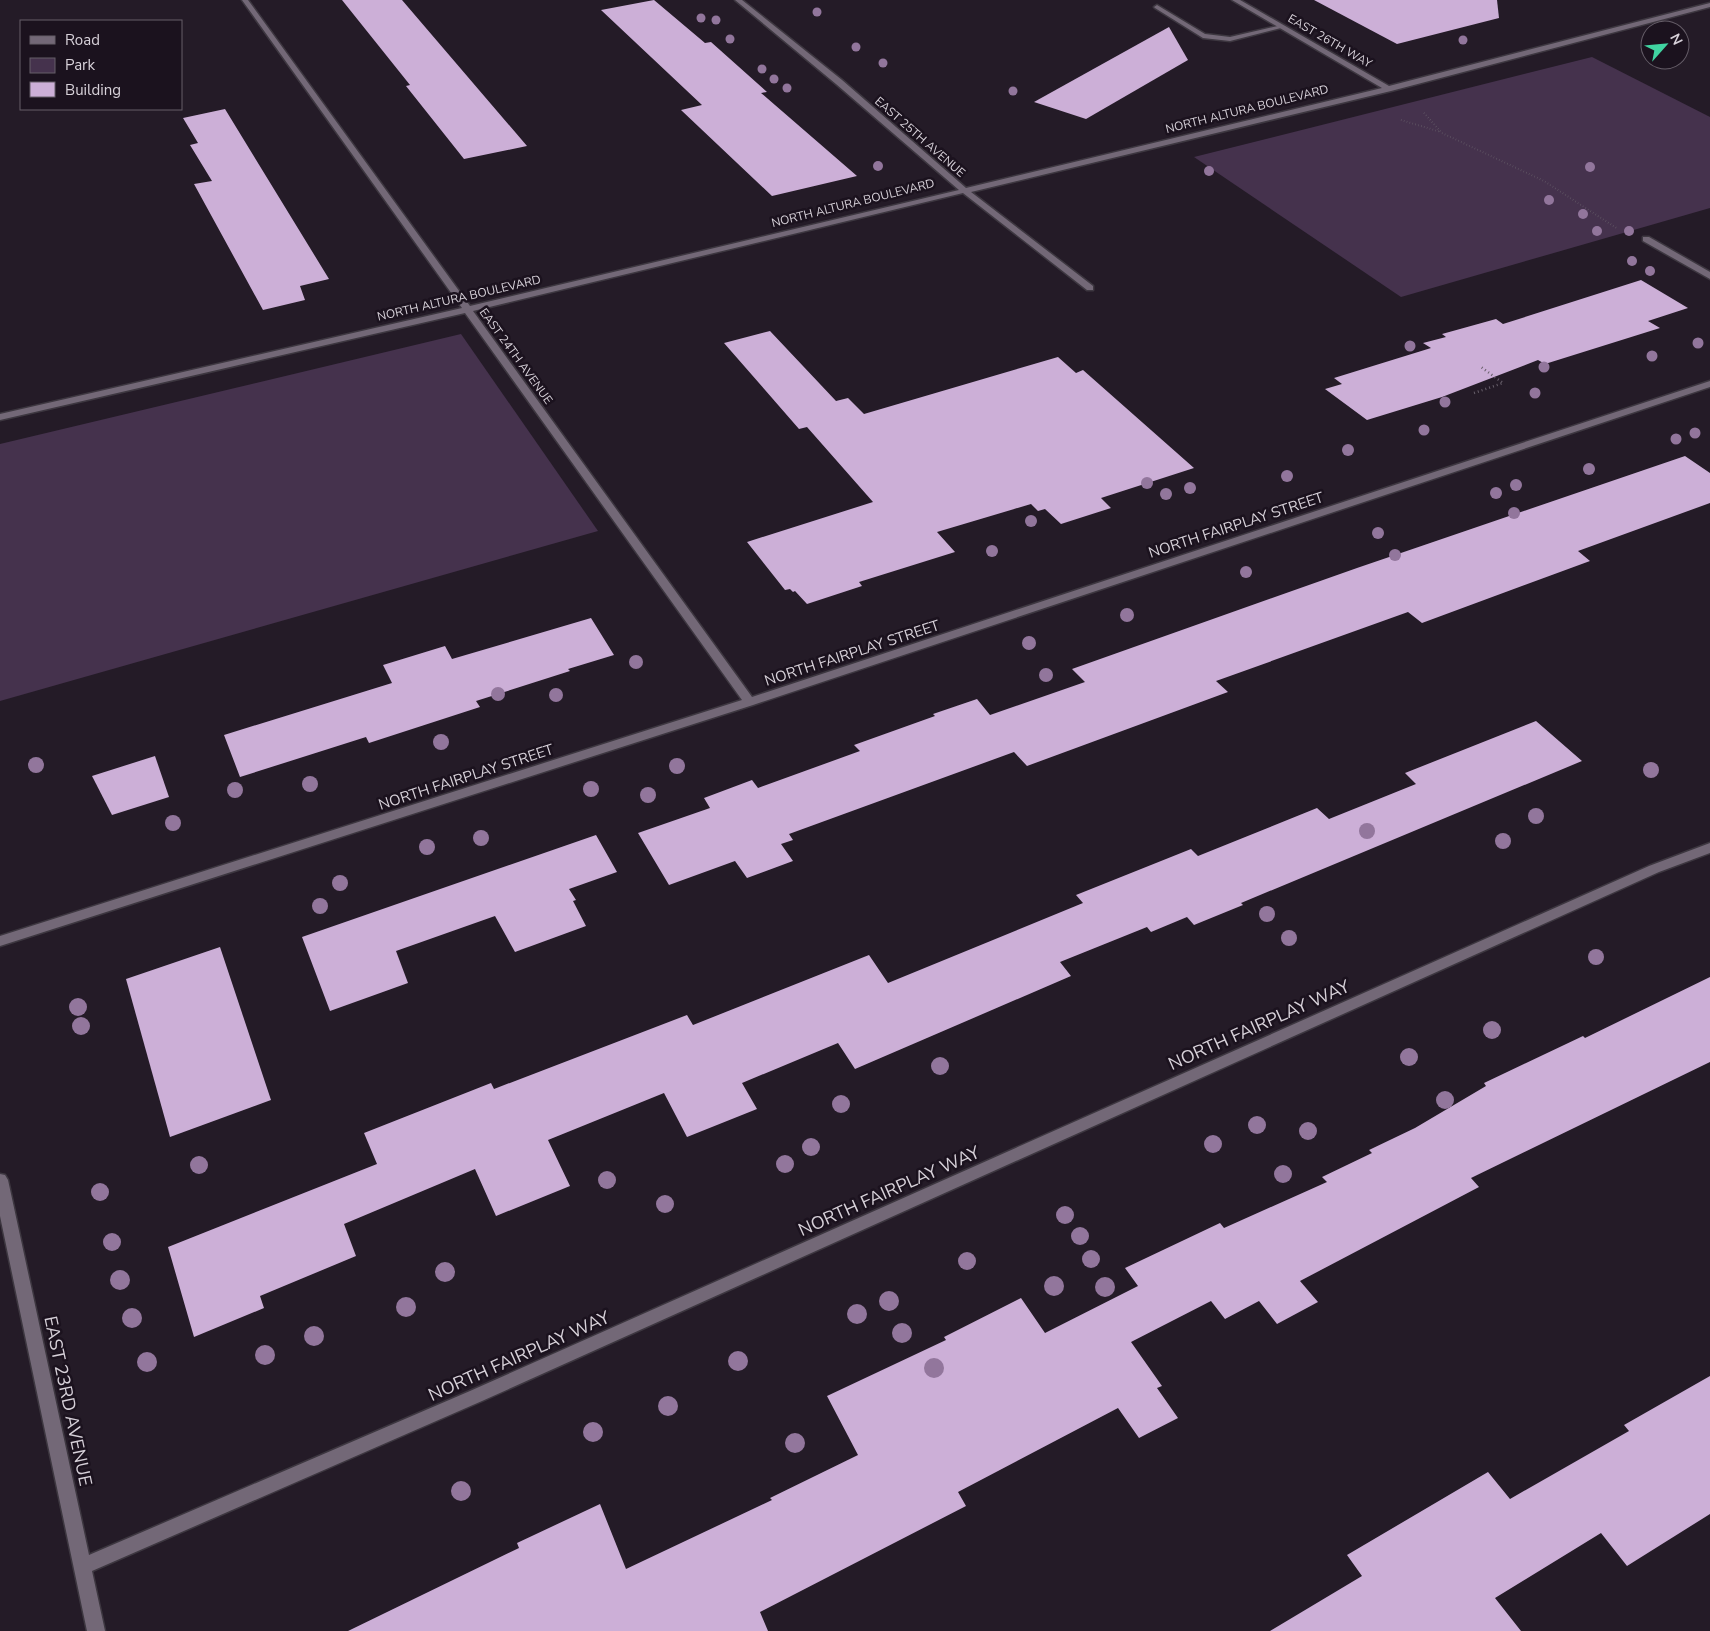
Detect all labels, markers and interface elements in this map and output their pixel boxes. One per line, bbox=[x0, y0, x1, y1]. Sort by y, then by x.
street label: EAST 26TH WAY bbox=[1285, 10, 1376, 72]
legend bbox=[20, 20, 182, 110]
north arrow bbox=[1640, 20, 1690, 70]
text: Road bbox=[65, 30, 100, 50]
text: N bbox=[1665, 30, 1687, 48]
text: Park bbox=[65, 55, 95, 75]
text: Building bbox=[65, 80, 121, 100]
street label: NORTH ALTURA BOULEVARD bbox=[1164, 81, 1330, 137]
street label: EAST 25TH AVENUE bbox=[871, 93, 969, 181]
street label: NORTH ALTURA BOULEVARD bbox=[770, 175, 936, 231]
street label: NORTH ALTURA BOULEVARD bbox=[376, 271, 542, 325]
street label: EAST 24TH AVENUE bbox=[476, 305, 556, 407]
street label: NORTH FAIRPLAY STREET bbox=[1146, 487, 1326, 563]
street label: NORTH FAIRPLAY STREET bbox=[762, 615, 942, 691]
street label: NORTH FAIRPLAY STREET bbox=[376, 739, 556, 815]
street label: NORTH FAIRPLAY WAY bbox=[1165, 974, 1354, 1076]
street label: NORTH FAIRPLAY WAY bbox=[795, 1140, 984, 1242]
street label: NORTH FAIRPLAY WAY bbox=[425, 1305, 614, 1407]
street label: EAST 23RD AVENUE bbox=[38, 1314, 98, 1488]

